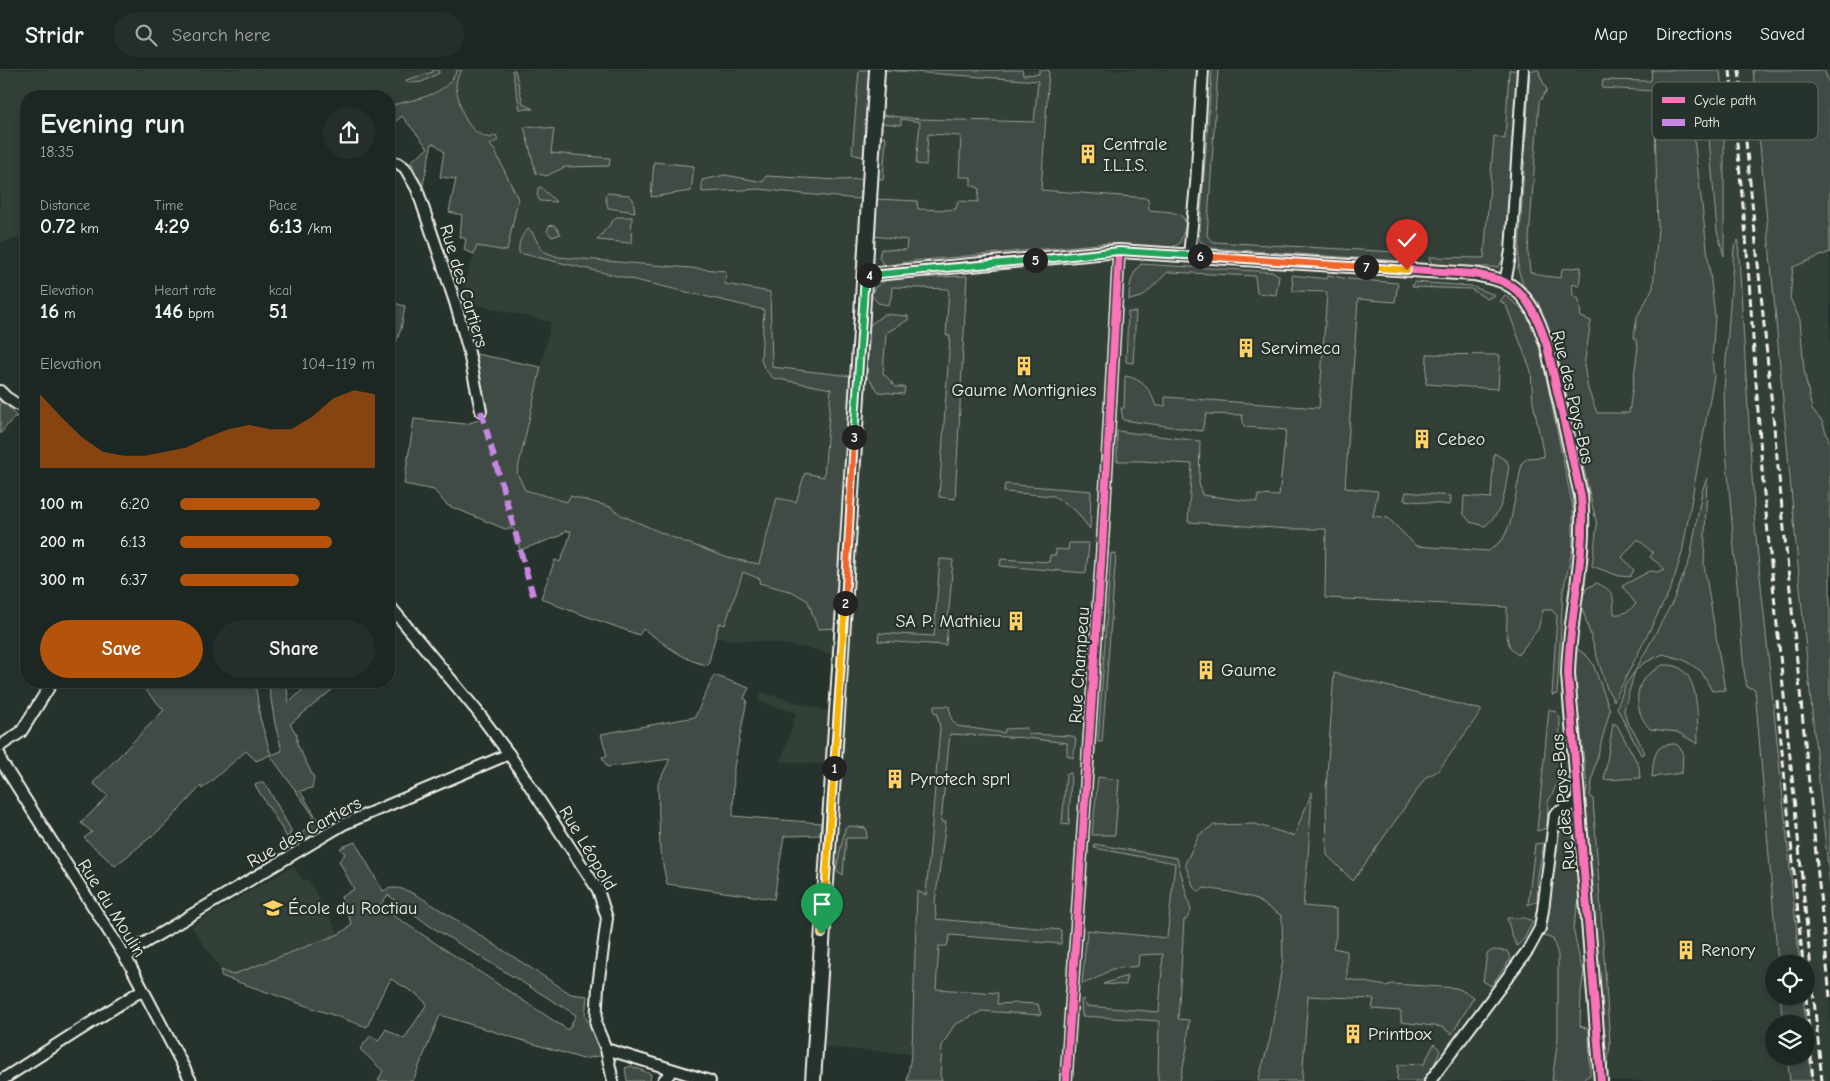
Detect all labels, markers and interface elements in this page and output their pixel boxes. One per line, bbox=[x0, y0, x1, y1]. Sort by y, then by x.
search box bbox=[114, 12, 464, 57]
text: Stridr bbox=[25, 21, 84, 49]
icon: search bbox=[132, 21, 160, 49]
text: Search here bbox=[172, 24, 271, 46]
text: Map bbox=[1594, 24, 1628, 45]
text: Directions bbox=[1656, 24, 1732, 45]
text: Saved bbox=[1760, 24, 1805, 45]
legend bbox=[1652, 82, 1818, 140]
text: Cycle path bbox=[1694, 92, 1756, 109]
button: share bbox=[323, 107, 375, 159]
text: Evening run bbox=[40, 108, 185, 140]
text: Path bbox=[1694, 114, 1720, 131]
place label: Centrale I.L.I.S. bbox=[1103, 134, 1167, 176]
text: 18:35 bbox=[40, 143, 74, 161]
building icon: Centrale I.L.I.S. bbox=[1077, 143, 1099, 165]
text: Distance bbox=[40, 197, 90, 214]
text: Time bbox=[154, 197, 183, 214]
text: Pace bbox=[269, 197, 297, 214]
text: 0.72 bbox=[40, 214, 76, 238]
text: 4:29 bbox=[154, 214, 190, 238]
text: 6:13 bbox=[269, 214, 303, 238]
pin bbox=[1386, 219, 1428, 270]
text: km bbox=[76, 220, 99, 237]
text: /km bbox=[303, 220, 332, 237]
street label: Rue des Cartiers bbox=[435, 222, 492, 350]
icon: check bbox=[1393, 226, 1421, 254]
pin: 6 bbox=[1188, 244, 1212, 268]
pin: 5 bbox=[1022, 248, 1048, 272]
text: 6 bbox=[1197, 248, 1204, 265]
text: 5 bbox=[1032, 252, 1039, 269]
pin: 7 bbox=[1354, 254, 1378, 280]
text: 7 bbox=[1363, 259, 1370, 276]
pin: 4 bbox=[856, 262, 882, 288]
text: 4 bbox=[866, 267, 873, 284]
text: Elevation bbox=[40, 282, 94, 299]
text: Heart rate bbox=[154, 282, 216, 299]
text: kcal bbox=[269, 282, 292, 299]
text: 16 bbox=[40, 299, 59, 323]
text: 146 bbox=[154, 299, 183, 323]
text: 51 bbox=[269, 299, 288, 323]
text: m bbox=[59, 305, 76, 322]
text: bpm bbox=[183, 305, 214, 322]
street label: Rue des Pays-Bas bbox=[1547, 328, 1598, 466]
building icon: Servimeca bbox=[1235, 337, 1257, 359]
place label: Servimeca bbox=[1261, 338, 1341, 359]
text: Elevation bbox=[40, 355, 101, 373]
text: 104–119 m bbox=[302, 355, 375, 373]
building icon: Gaume Montignies bbox=[1013, 355, 1035, 377]
place label: Gaume Montignies bbox=[951, 380, 1097, 401]
pin: 3 bbox=[842, 424, 866, 450]
building icon: Cebeo bbox=[1411, 428, 1433, 450]
text: 3 bbox=[851, 429, 858, 446]
place label: Cebeo bbox=[1437, 429, 1485, 450]
text: 100 m bbox=[40, 495, 83, 513]
text: 6:20 bbox=[120, 495, 150, 513]
text: 200 m bbox=[40, 533, 85, 551]
text: 6:13 bbox=[120, 533, 146, 551]
text: 300 m bbox=[40, 571, 85, 589]
text: 6:37 bbox=[120, 571, 147, 589]
pin: 2 bbox=[832, 590, 858, 616]
text: 2 bbox=[842, 595, 849, 612]
street label: Rue Champeau bbox=[1065, 606, 1094, 724]
building icon: SA P. Mathieu bbox=[1005, 610, 1027, 632]
place label: SA P. Mathieu bbox=[895, 611, 1001, 632]
button: Save bbox=[40, 620, 203, 678]
button: Share bbox=[213, 620, 375, 678]
building icon: Gaume bbox=[1195, 659, 1217, 681]
place label: Gaume bbox=[1221, 660, 1276, 681]
street label: Rue des Pays-Bas bbox=[1547, 733, 1580, 871]
pin: 1 bbox=[822, 756, 846, 780]
text: 1 bbox=[832, 760, 837, 777]
building icon: Pyrotech sprl bbox=[884, 768, 906, 790]
place label: Pyrotech sprl bbox=[910, 769, 1010, 790]
street label: Rue des Cartiers bbox=[243, 792, 365, 873]
street label: Rue Léopold bbox=[554, 802, 621, 894]
street label: Rue du Moulin bbox=[73, 855, 150, 961]
pin bbox=[801, 883, 843, 934]
icon: arrive bbox=[808, 890, 836, 918]
school or university icon: École du Roctiau bbox=[262, 897, 284, 919]
place label: École du Roctiau bbox=[288, 897, 417, 919]
building icon: Renory bbox=[1675, 939, 1697, 961]
place label: Renory bbox=[1701, 940, 1756, 961]
map controls bbox=[1765, 955, 1815, 1065]
button: locate bbox=[1765, 955, 1815, 1005]
button: layers bbox=[1765, 1015, 1815, 1065]
building icon: Printbox bbox=[1342, 1023, 1364, 1045]
place label: Printbox bbox=[1368, 1024, 1432, 1045]

